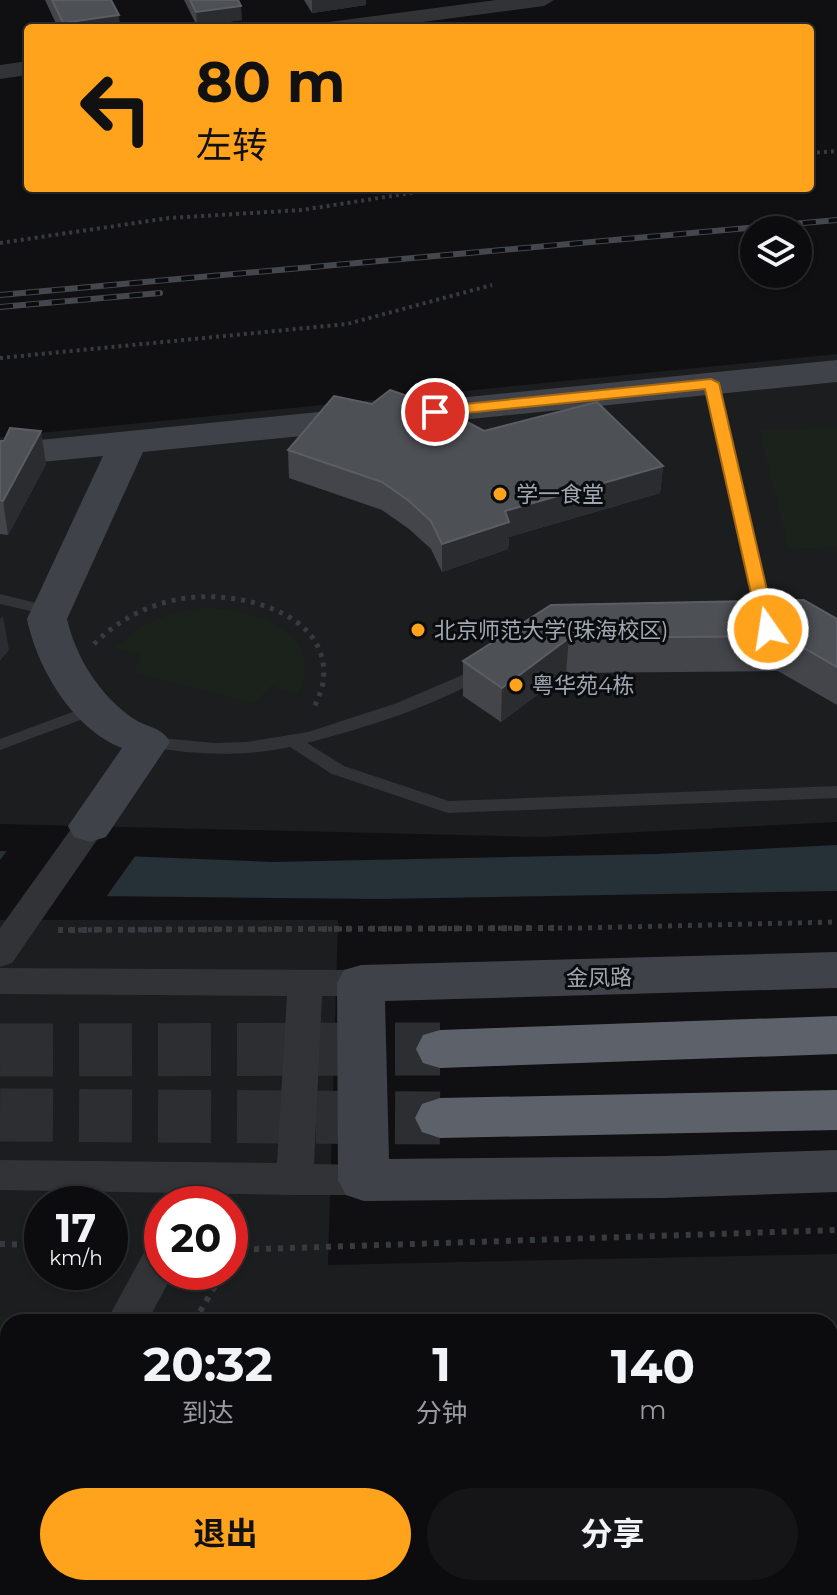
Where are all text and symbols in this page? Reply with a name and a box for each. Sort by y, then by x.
text: 80 m [196,48,346,116]
icon: left [64,56,168,160]
text: 左转 [196,123,268,167]
map controls [740,216,812,288]
button: layers [740,216,812,288]
pin [401,378,469,446]
icon: arrive [413,390,457,434]
place label: 学一食堂 [516,481,604,508]
marker: 学一食堂 [491,485,509,503]
position arrow [726,587,810,671]
place label: 北京师范大学(珠海校区) [434,617,668,644]
marker: 北京师范大学(珠海校区) [409,621,427,639]
place label: 粤华苑4栋 [532,672,635,699]
marker: 粤华苑4栋 [507,676,525,694]
street label: 金凤路 [566,964,632,992]
speed limit sign: 20 [144,1186,248,1290]
text: 17 [56,1203,96,1252]
text: km/h [49,1246,103,1270]
text: 20:32 [143,1335,273,1393]
text: 1 [432,1335,451,1393]
text: 140 [611,1337,695,1395]
text: m [639,1394,667,1426]
text: 到达 [182,1397,234,1429]
text: 分钟 [416,1397,468,1429]
button: 退出 [40,1488,411,1580]
button: 分享 [427,1488,798,1580]

